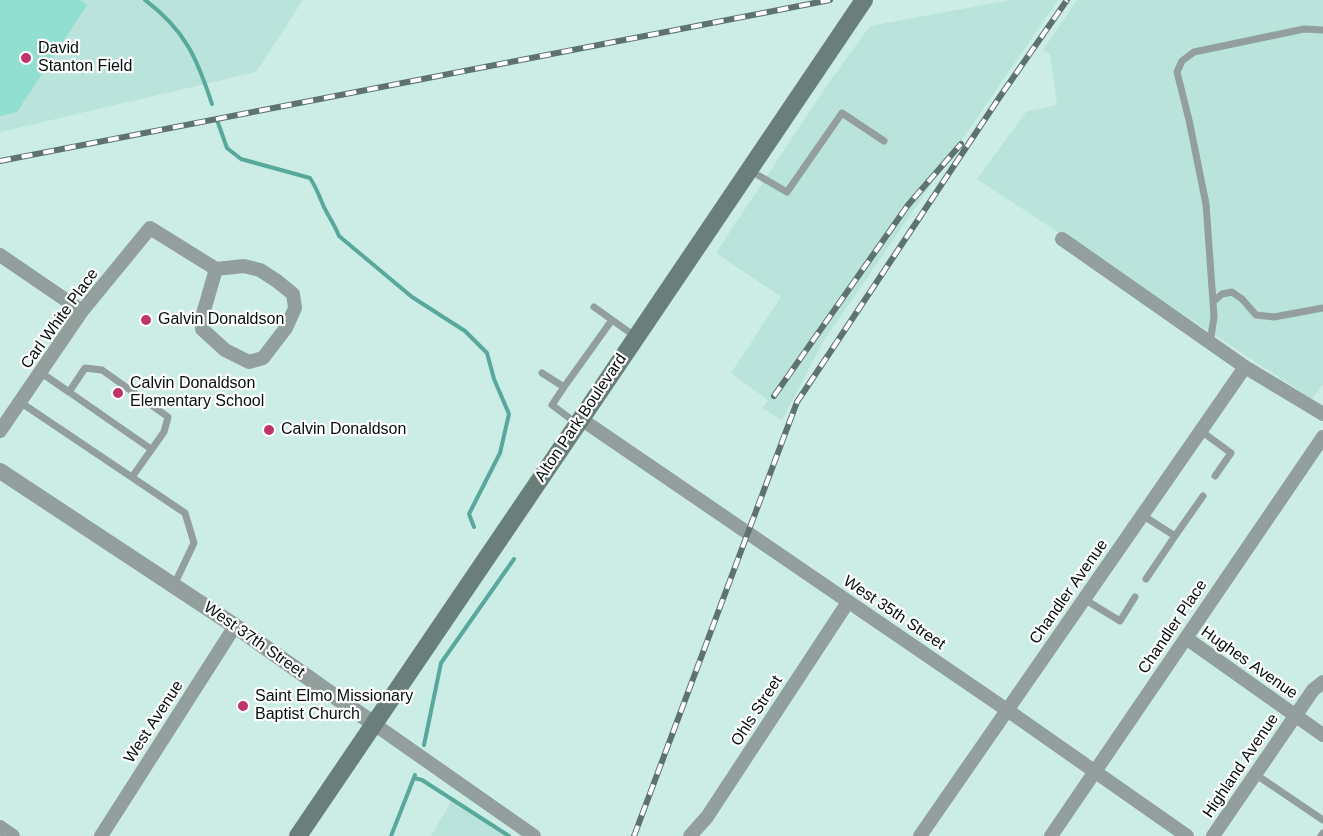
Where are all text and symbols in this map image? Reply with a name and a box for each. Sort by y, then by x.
place label: David Stanton Field [38,39,132,77]
marker: David Stanton Field [19,51,33,65]
street label: Carl White Place [17,265,103,373]
place label: Galvin Donaldson [158,310,284,330]
marker: Galvin Donaldson [139,313,153,327]
street label: Alton Park Boulevard [531,350,631,486]
place label: Calvin Donaldson Elementary School [130,374,264,412]
marker: Calvin Donaldson Elementary School [111,386,125,400]
place label: Calvin Donaldson [281,420,406,440]
marker: Calvin Donaldson [262,423,276,437]
street label: Chandler Avenue [1026,536,1112,648]
street label: West 35th Street [839,572,949,654]
street label: Chandler Place [1134,576,1212,678]
street label: West 37th Street [200,598,308,682]
street label: Hughes Avenue [1197,623,1301,703]
street label: Ohls Street [727,672,787,750]
street label: West Avenue [120,677,188,767]
place label: Saint Elmo Missionary Baptist Church [255,687,413,725]
marker: Saint Elmo Missionary Baptist Church [236,699,250,713]
street label: Highland Avenue [1199,710,1283,822]

